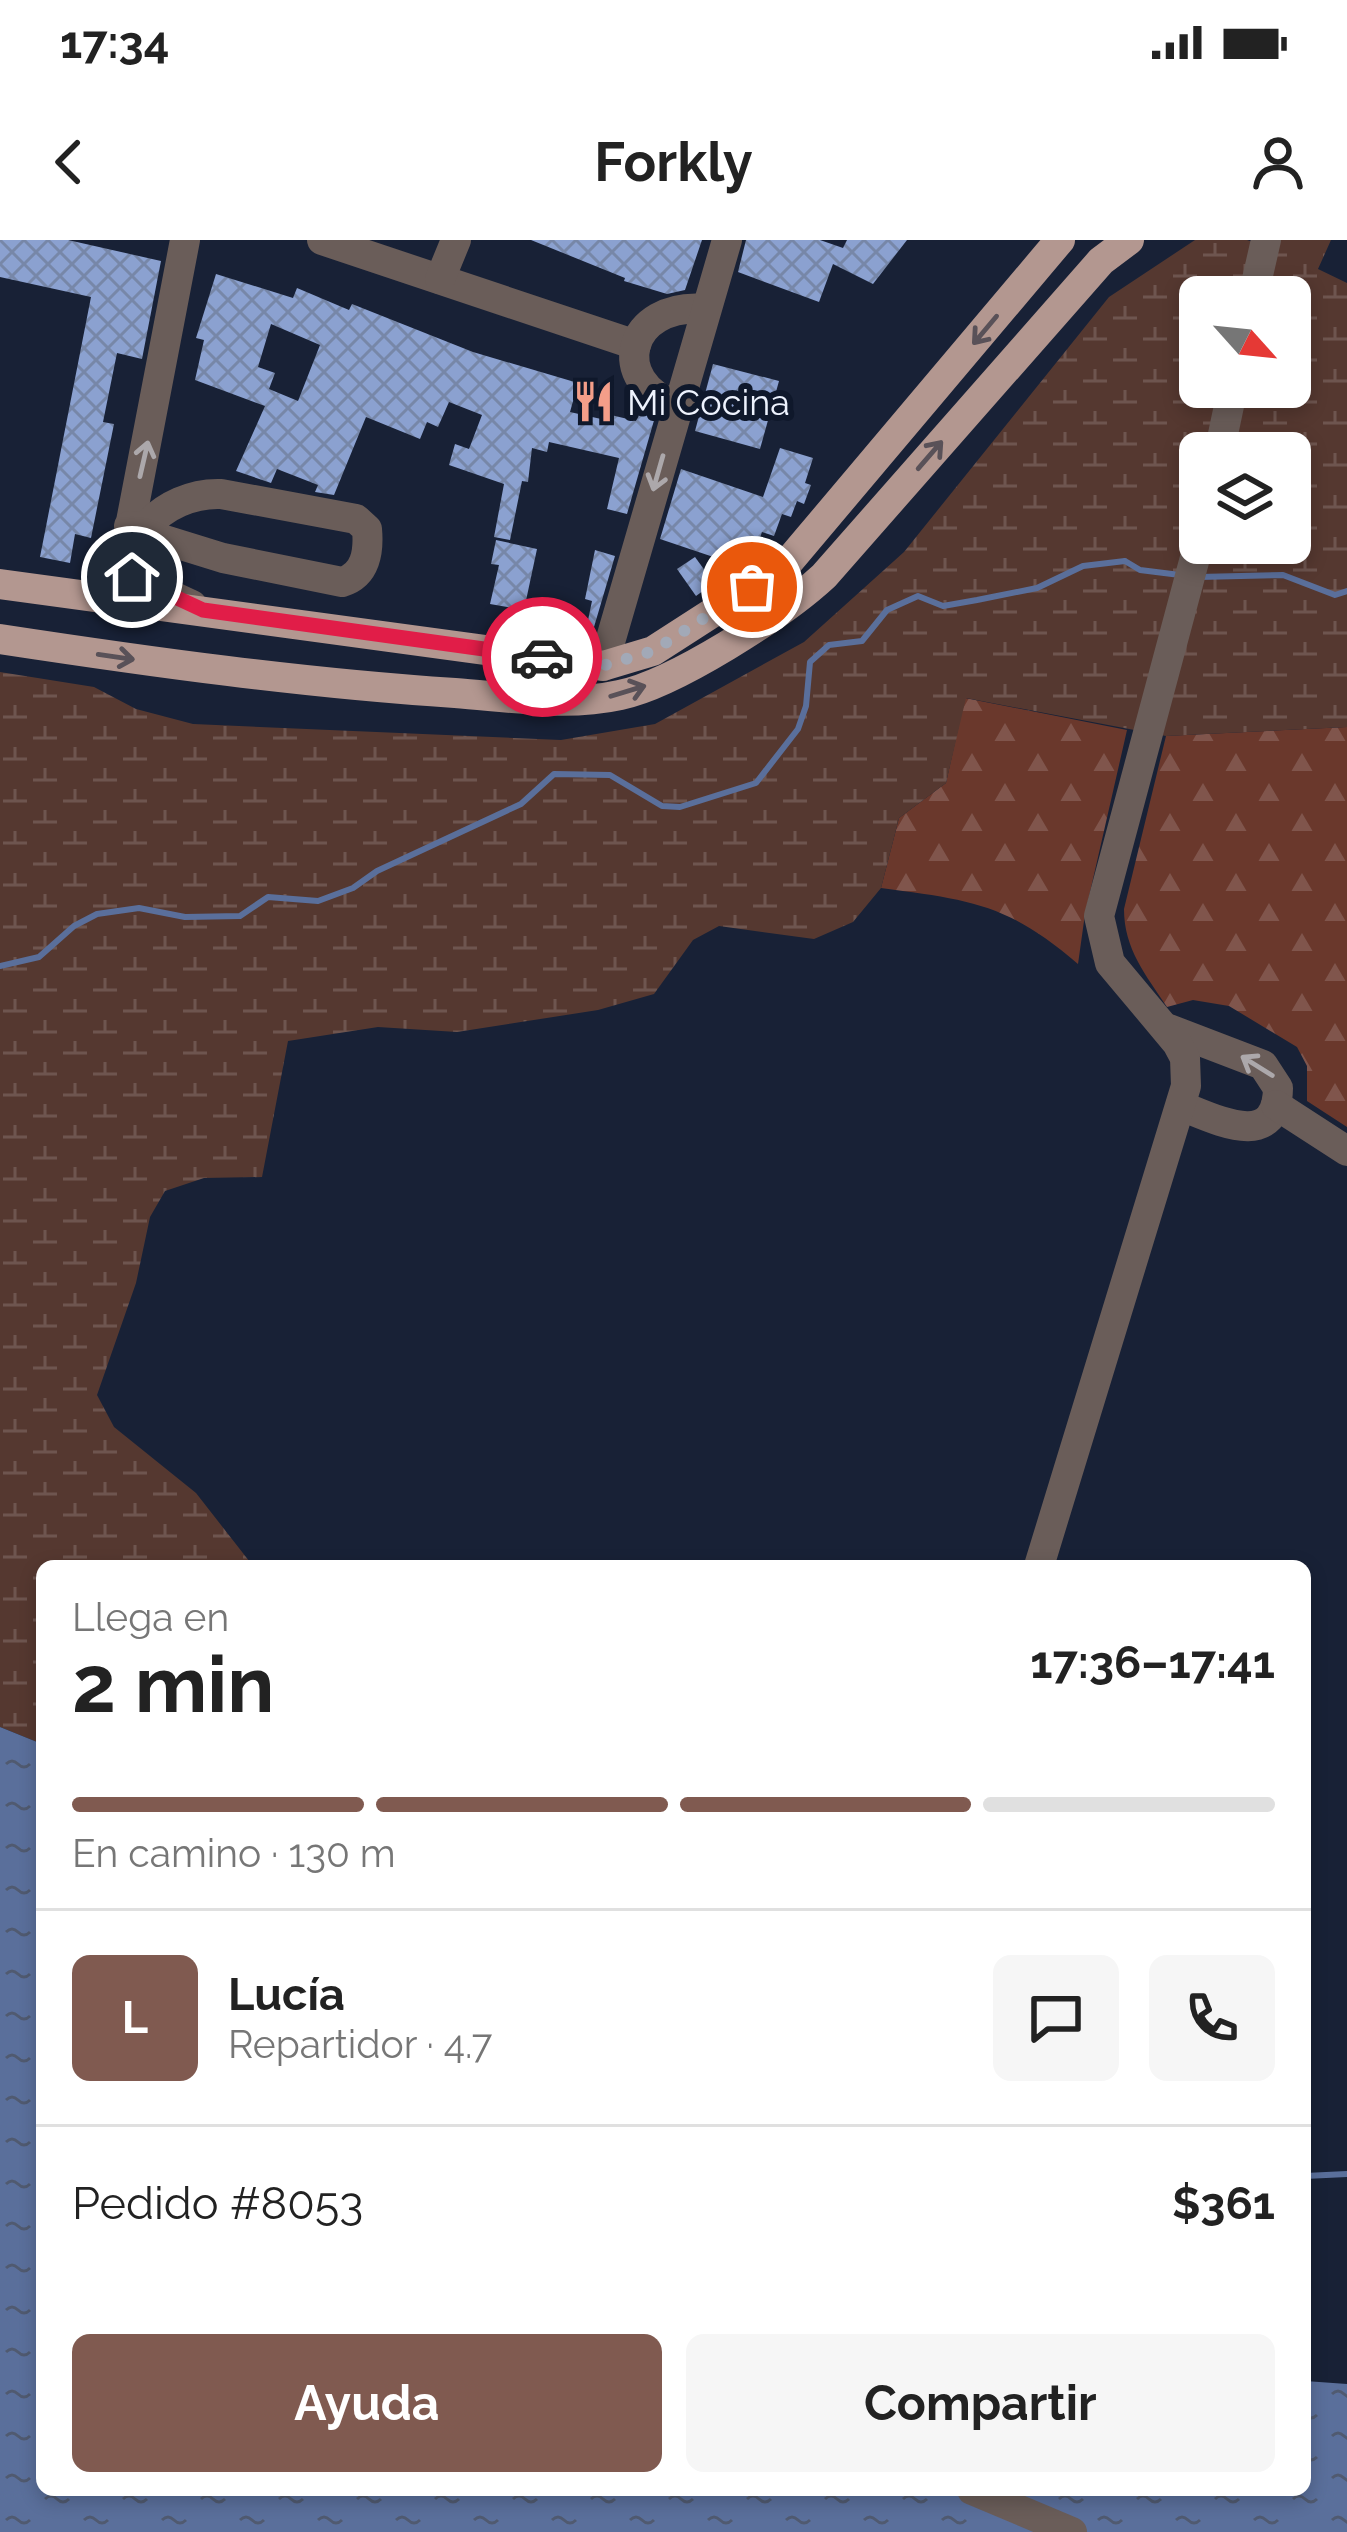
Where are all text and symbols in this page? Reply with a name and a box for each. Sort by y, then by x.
text: 17:34 [60,16,169,69]
icon: back [36,129,102,195]
icon: person [1245,129,1311,195]
text: Forkly [594,130,753,194]
north arrow [1179,276,1311,408]
map controls [1179,276,1311,564]
one-way arrow [972,313,999,345]
restaurant icon: Mi Cocina [570,379,616,425]
place label: Mi Cocina [627,381,790,423]
button: layers [1179,432,1311,564]
one-way arrow [134,440,156,478]
one-way arrow [916,440,943,471]
one-way arrow [646,453,668,491]
pin [81,526,183,628]
pin [701,536,803,638]
icon: home [99,544,165,610]
icon: bag [719,554,785,620]
courier [482,597,602,717]
icon: car [509,624,575,690]
one-way arrow [95,646,134,669]
one-way arrow [608,679,646,701]
one-way arrow [1240,1054,1274,1078]
text: Llega en [72,1594,229,1640]
text: 17:36–17:41 [1030,1636,1275,1689]
text: 2 min [72,1639,274,1730]
text: En camino · 130 m [72,1830,396,1876]
button: chat [993,1955,1119,2081]
button: phone [1149,1955,1275,2081]
text: Lucía [228,1968,345,2021]
text: L [122,1991,148,2044]
text: Repartidor · 4.7 [228,2021,492,2067]
text: Pedido #8053 [72,2177,363,2230]
text: $361 [1172,2177,1275,2230]
button: Ayuda [72,2334,662,2472]
button: Compartir [686,2334,1275,2472]

